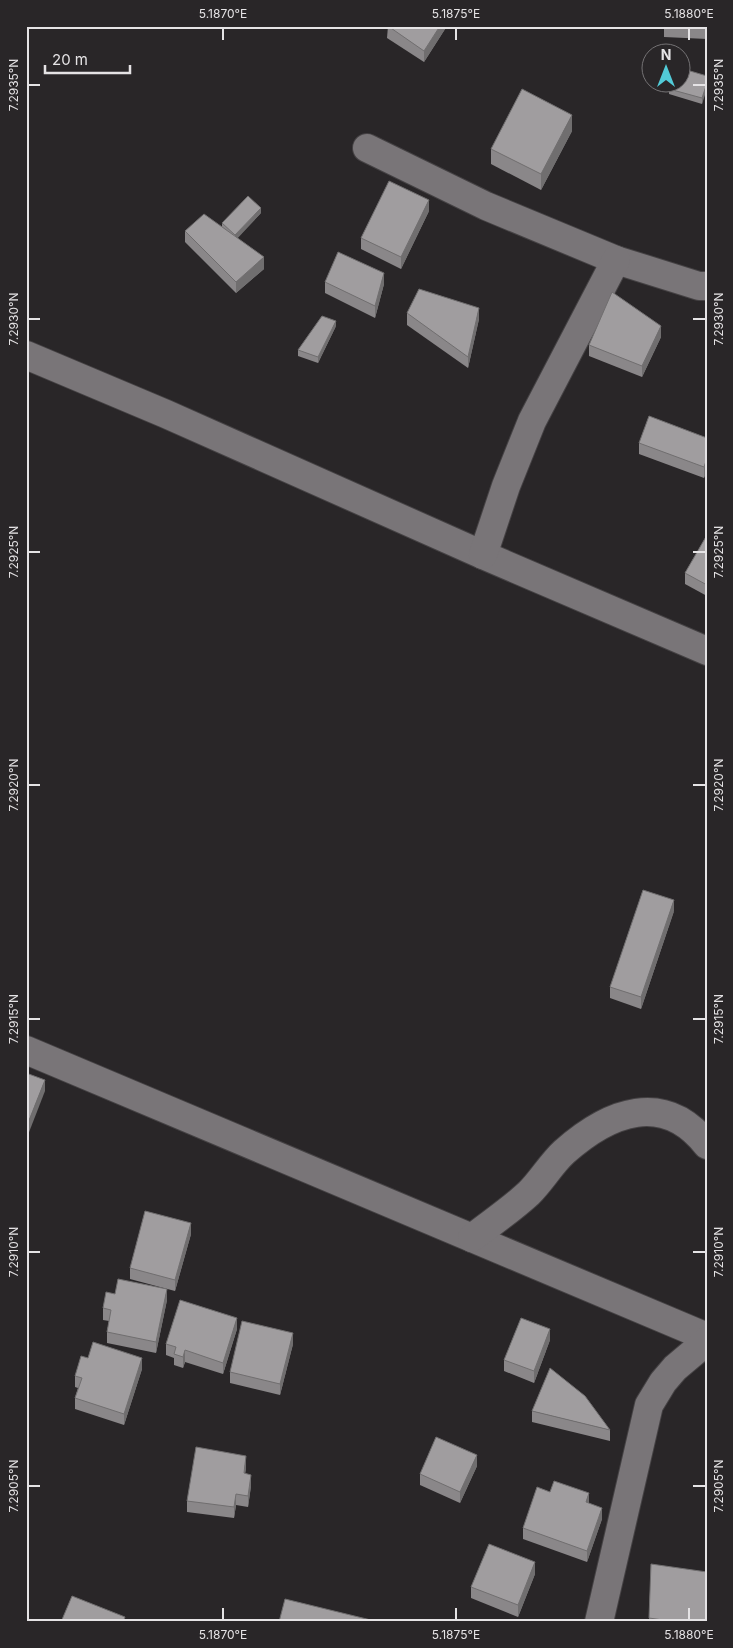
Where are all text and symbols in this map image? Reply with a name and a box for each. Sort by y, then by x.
text: 5.1870°E [199,6,247,21]
text: 5.1875°E [432,6,480,21]
text: 5.1880°E [664,6,714,21]
scale bar [45,42,130,74]
north arrow [640,42,690,92]
text: N [661,46,671,63]
text: 20 m [52,50,88,69]
text: 7.2935°N [6,59,21,111]
text: 7.2935°N [711,59,726,111]
text: 7.2930°N [6,293,21,346]
text: 7.2930°N [711,293,726,346]
text: 7.2925°N [6,526,21,578]
text: 7.2925°N [711,526,726,578]
text: 7.2920°N [6,759,21,811]
text: 7.2920°N [711,759,726,811]
text: 7.2915°N [6,994,21,1044]
text: 7.2915°N [711,994,726,1044]
text: 7.2910°N [6,1227,21,1277]
text: 7.2910°N [711,1227,726,1277]
text: 7.2905°N [6,1460,21,1512]
text: 7.2905°N [711,1460,726,1512]
text: 5.1870°E [199,1627,247,1642]
text: 5.1875°E [432,1627,480,1642]
text: 5.1880°E [664,1627,714,1642]

